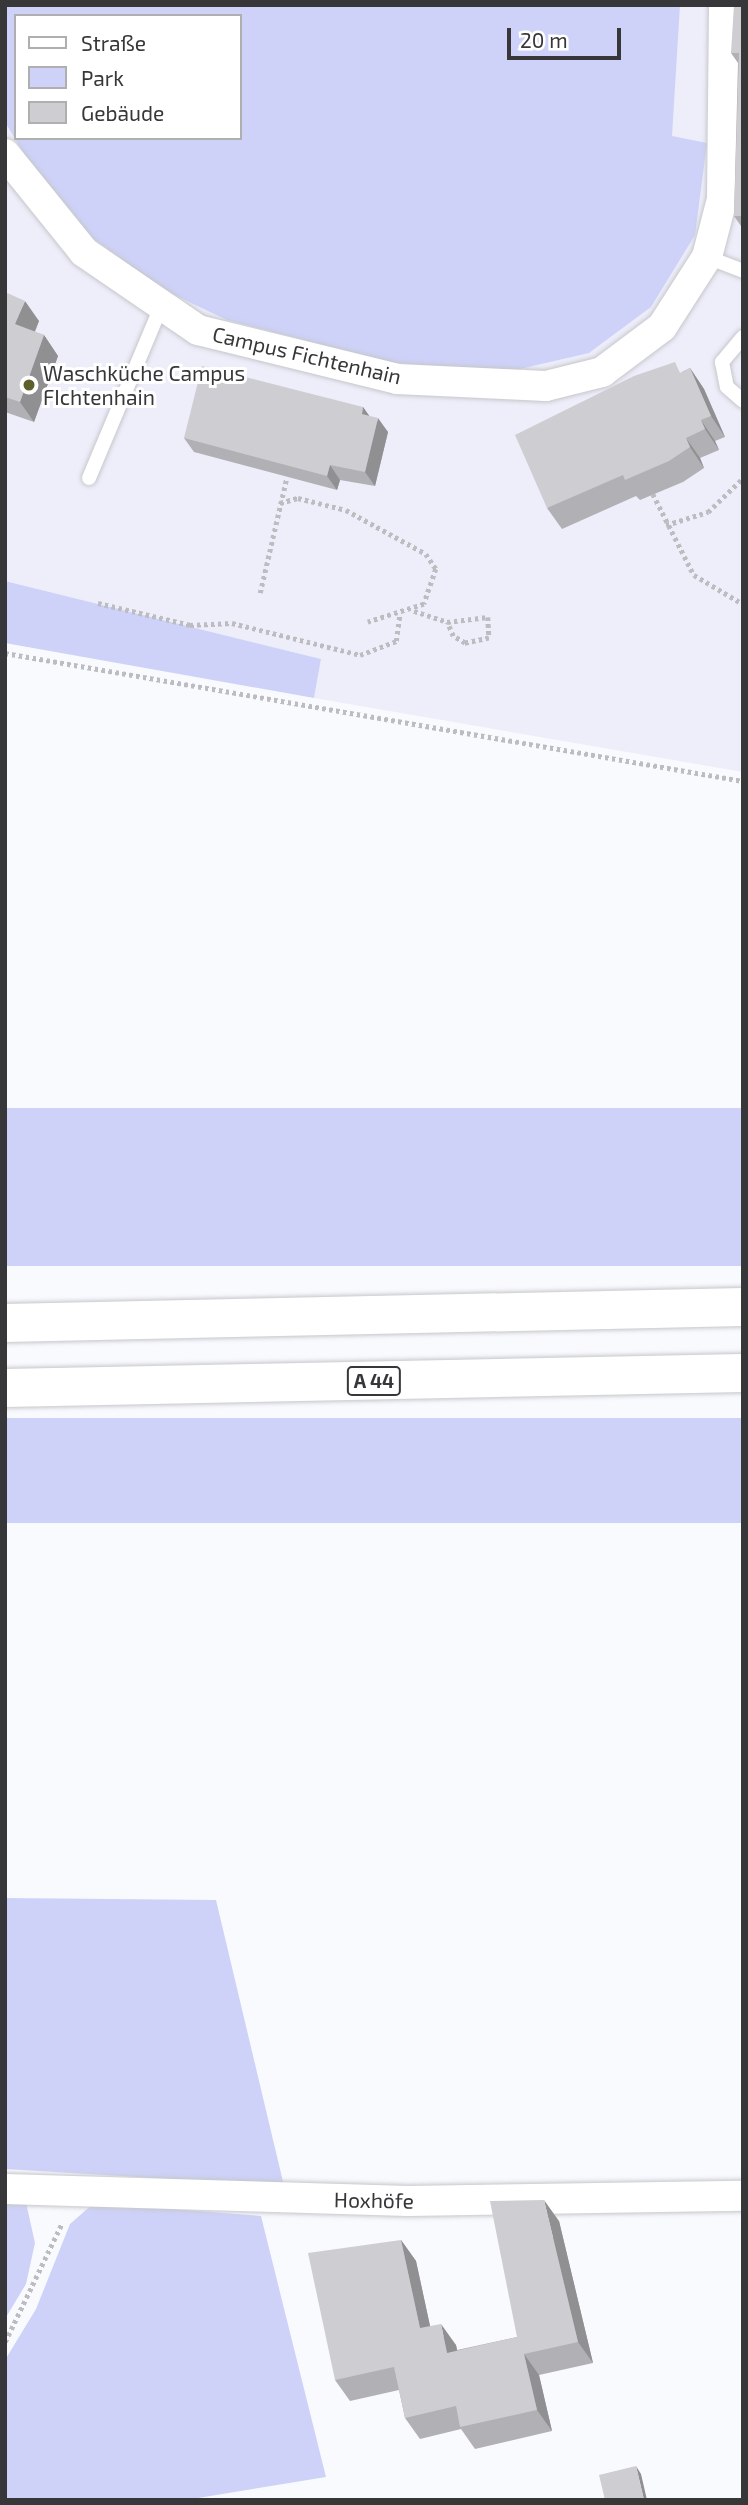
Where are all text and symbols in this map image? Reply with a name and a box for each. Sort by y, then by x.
legend [14,14,242,140]
scale bar [510,14,624,58]
text: 20 m [520,27,568,52]
text: Straße [81,30,146,55]
text: Park [81,65,124,90]
text: Gebäude [81,100,164,125]
street label: Campus Fichtenhain [210,321,404,389]
place label: Waschküche Campus FIchtenhain [43,360,245,410]
marker: Waschküche Campus FIchtenhain [21,377,37,393]
road number: A 44 [346,1366,402,1396]
street label: Hoxhöfe [334,2187,414,2213]

